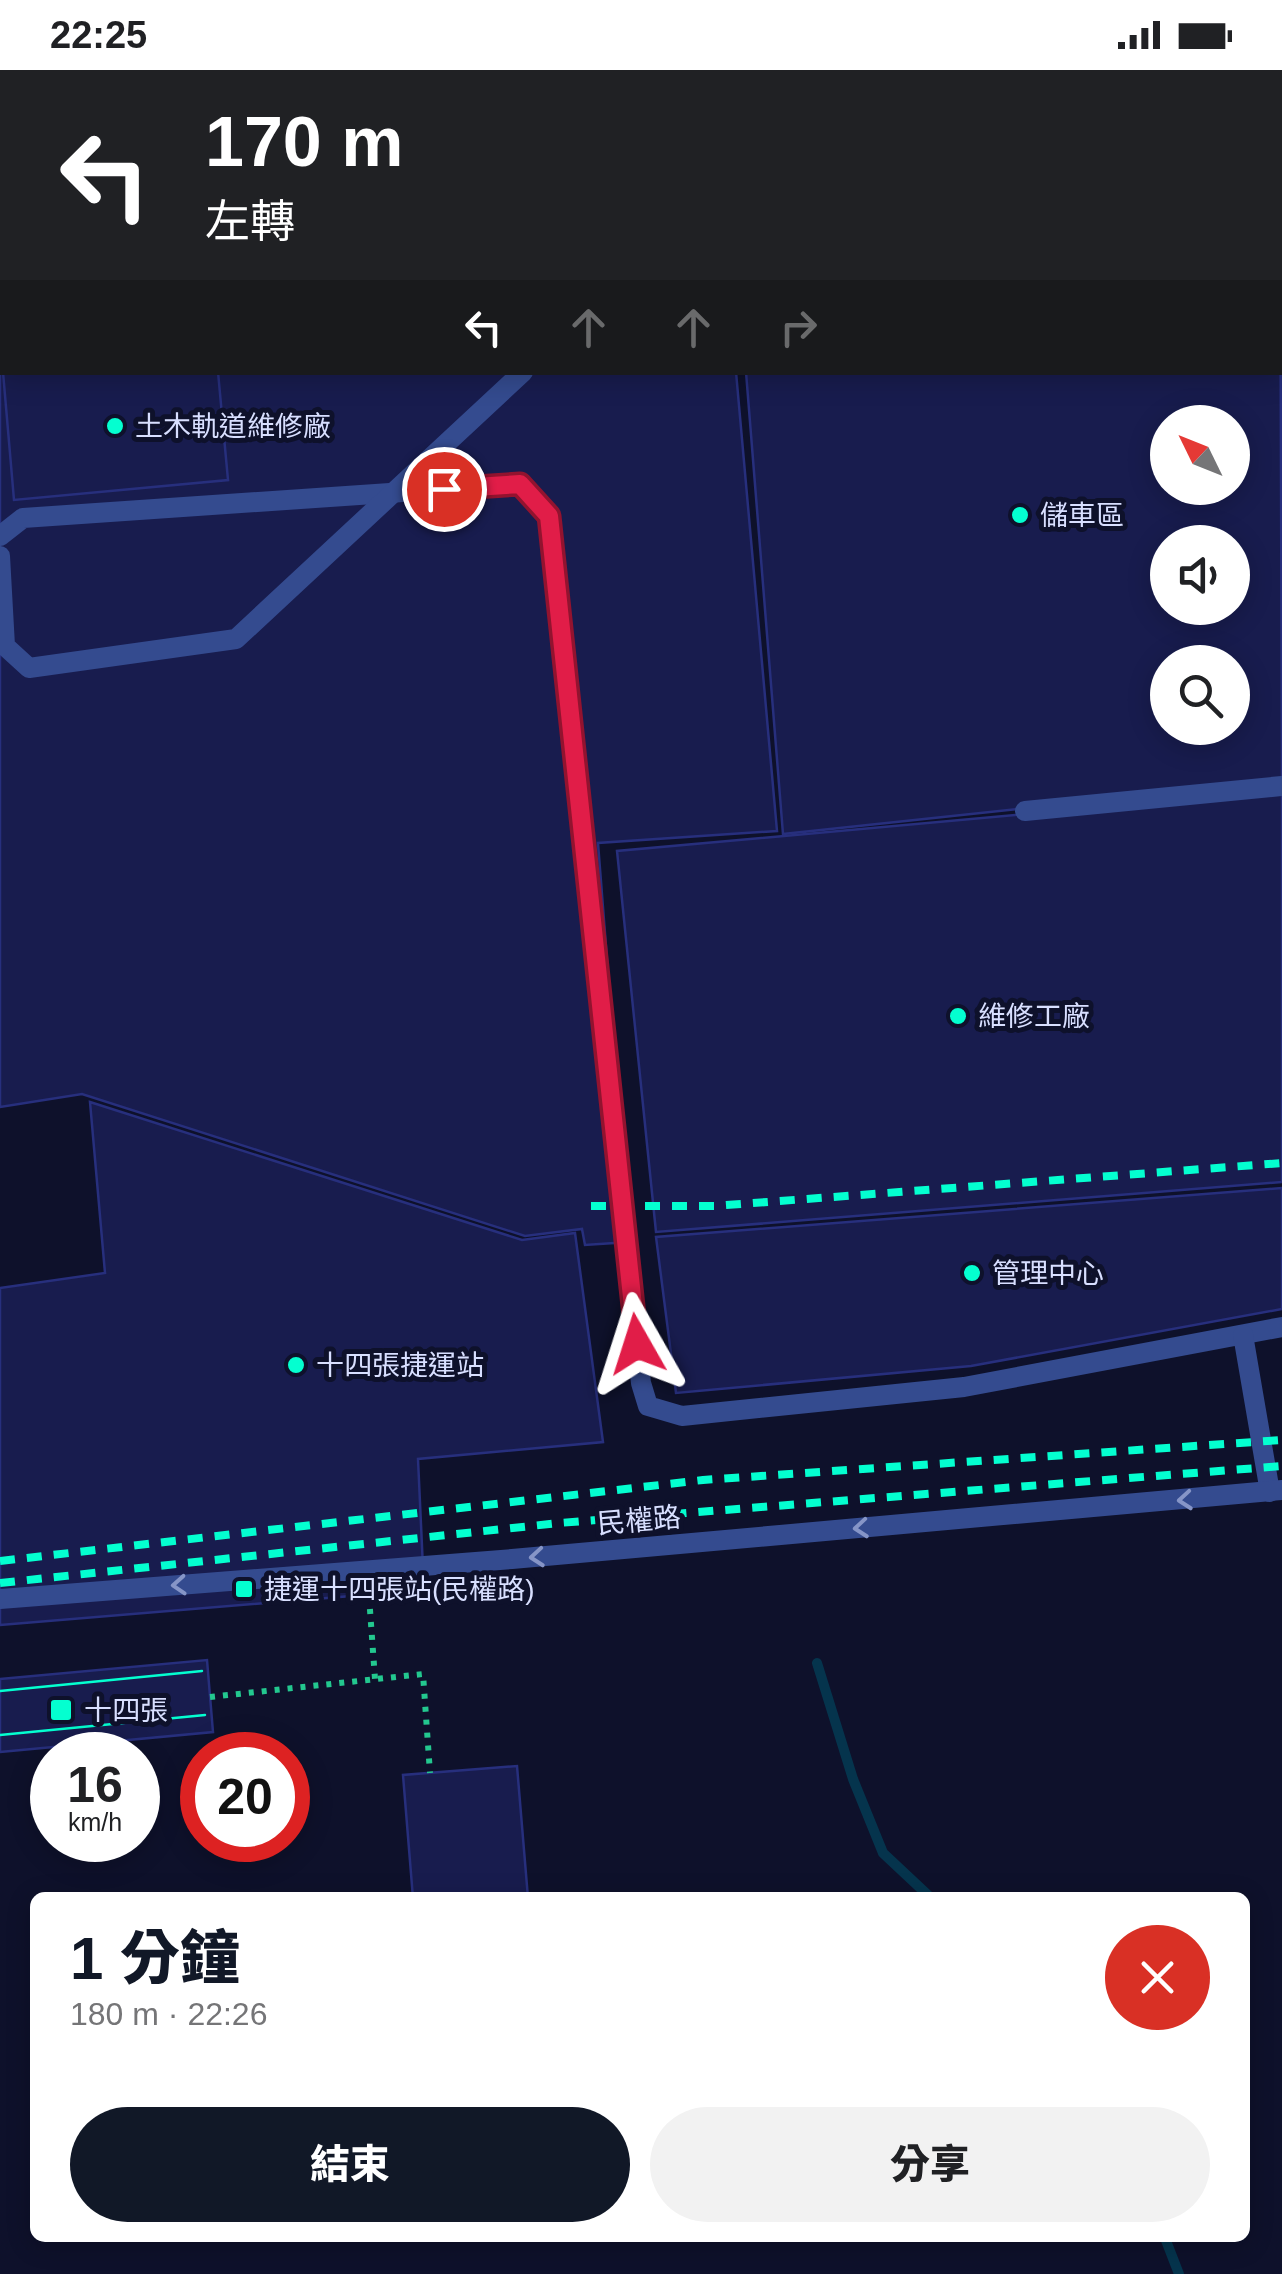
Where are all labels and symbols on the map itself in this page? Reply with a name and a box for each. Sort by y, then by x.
north arrow [1150,405,1250,505]
place label: 土木軌道維修廠 [135,411,331,442]
marker: 土木軌道維修廠 [104,415,126,437]
pin [402,447,487,532]
place label: 儲車區 [1040,500,1124,531]
marker: 儲車區 [1009,504,1031,526]
place label: 維修工廠 [978,1001,1090,1032]
marker: 維修工廠 [947,1005,969,1027]
place label: 管理中心 [992,1258,1104,1289]
marker: 管理中心 [961,1262,983,1284]
position arrow [585,1292,689,1396]
place label: 十四張捷運站 [316,1350,484,1381]
marker: 十四張捷運站 [285,1354,307,1376]
one-way arrow [1177,1489,1193,1510]
street label: 民權路 [596,1501,682,1540]
one-way arrow [853,1517,869,1539]
one-way arrow [529,1545,545,1567]
one-way arrow [170,1574,186,1595]
place label: 捷運十四張站(民權路) [264,1574,535,1605]
marker: 捷運十四張站(民權路) [233,1578,255,1600]
place label: 十四張 [84,1695,168,1726]
marker: 十四張 [48,1697,74,1723]
speed limit sign: 20 [180,1732,310,1862]

